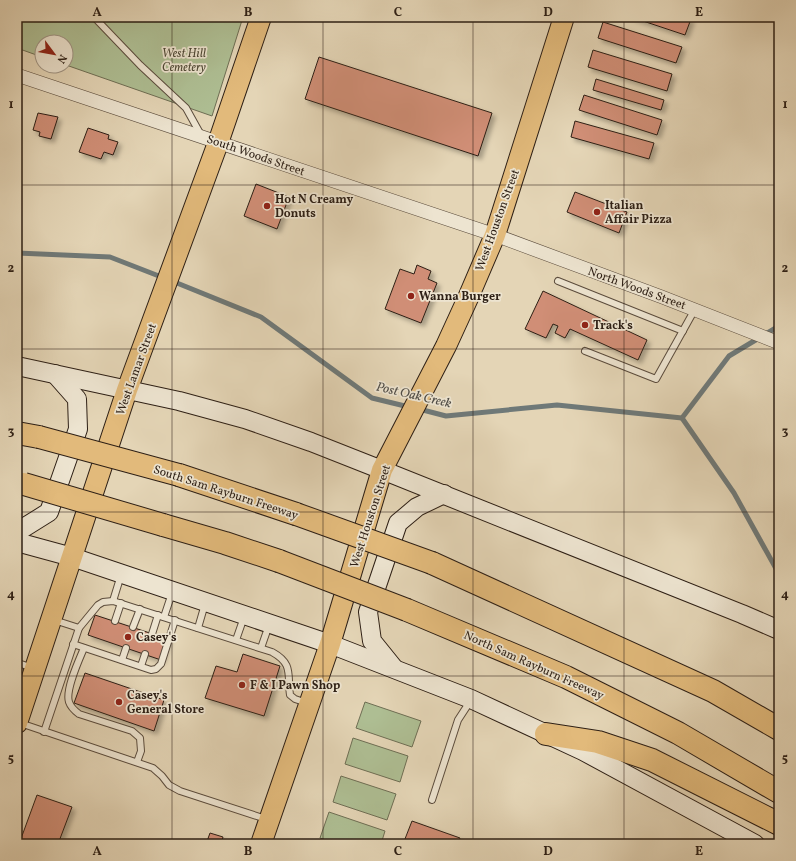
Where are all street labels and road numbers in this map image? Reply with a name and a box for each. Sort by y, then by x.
street label: South Woods Street [204,132,307,180]
street label: West Houston Street [472,167,524,274]
street label: North Woods Street [585,264,688,314]
street label: West Lamar Street [113,321,161,418]
street label: South Sam Rayburn Freeway [151,462,301,524]
street label: West Houston Street [347,463,395,570]
street label: North Sam Rayburn Freeway [461,628,607,704]

